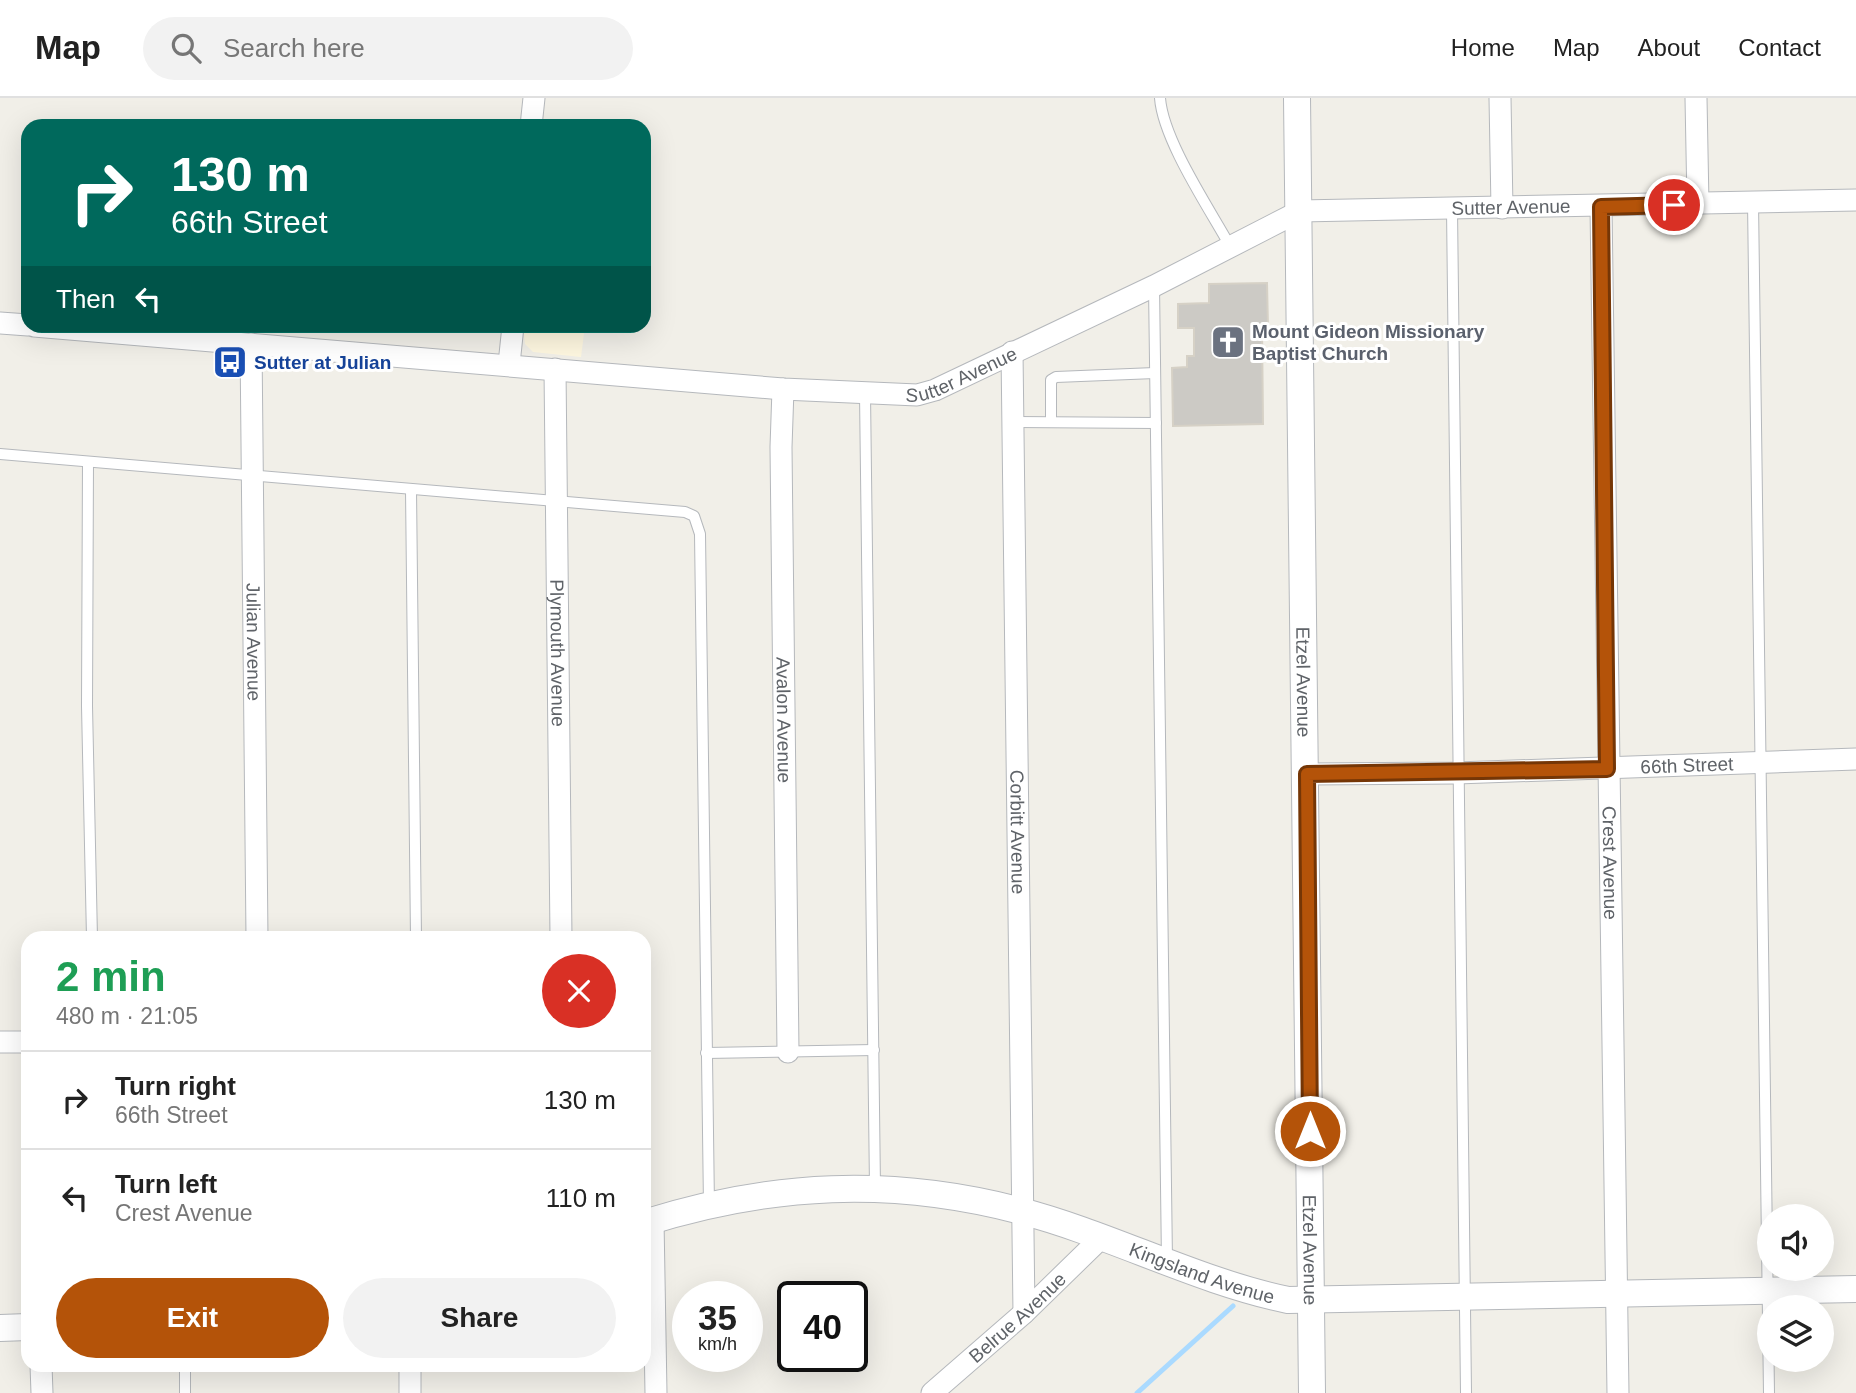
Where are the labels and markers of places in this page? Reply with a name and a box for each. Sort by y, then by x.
pin [1644,175,1704,235]
place label: Mount Gideon Missionary Baptist Church [1252,321,1485,364]
church icon: Mount Gideon Missionary Baptist Church [1209,323,1247,361]
bus stop icon: Sutter at Julian [211,343,249,381]
place label: Sutter at Julian [254,352,391,373]

